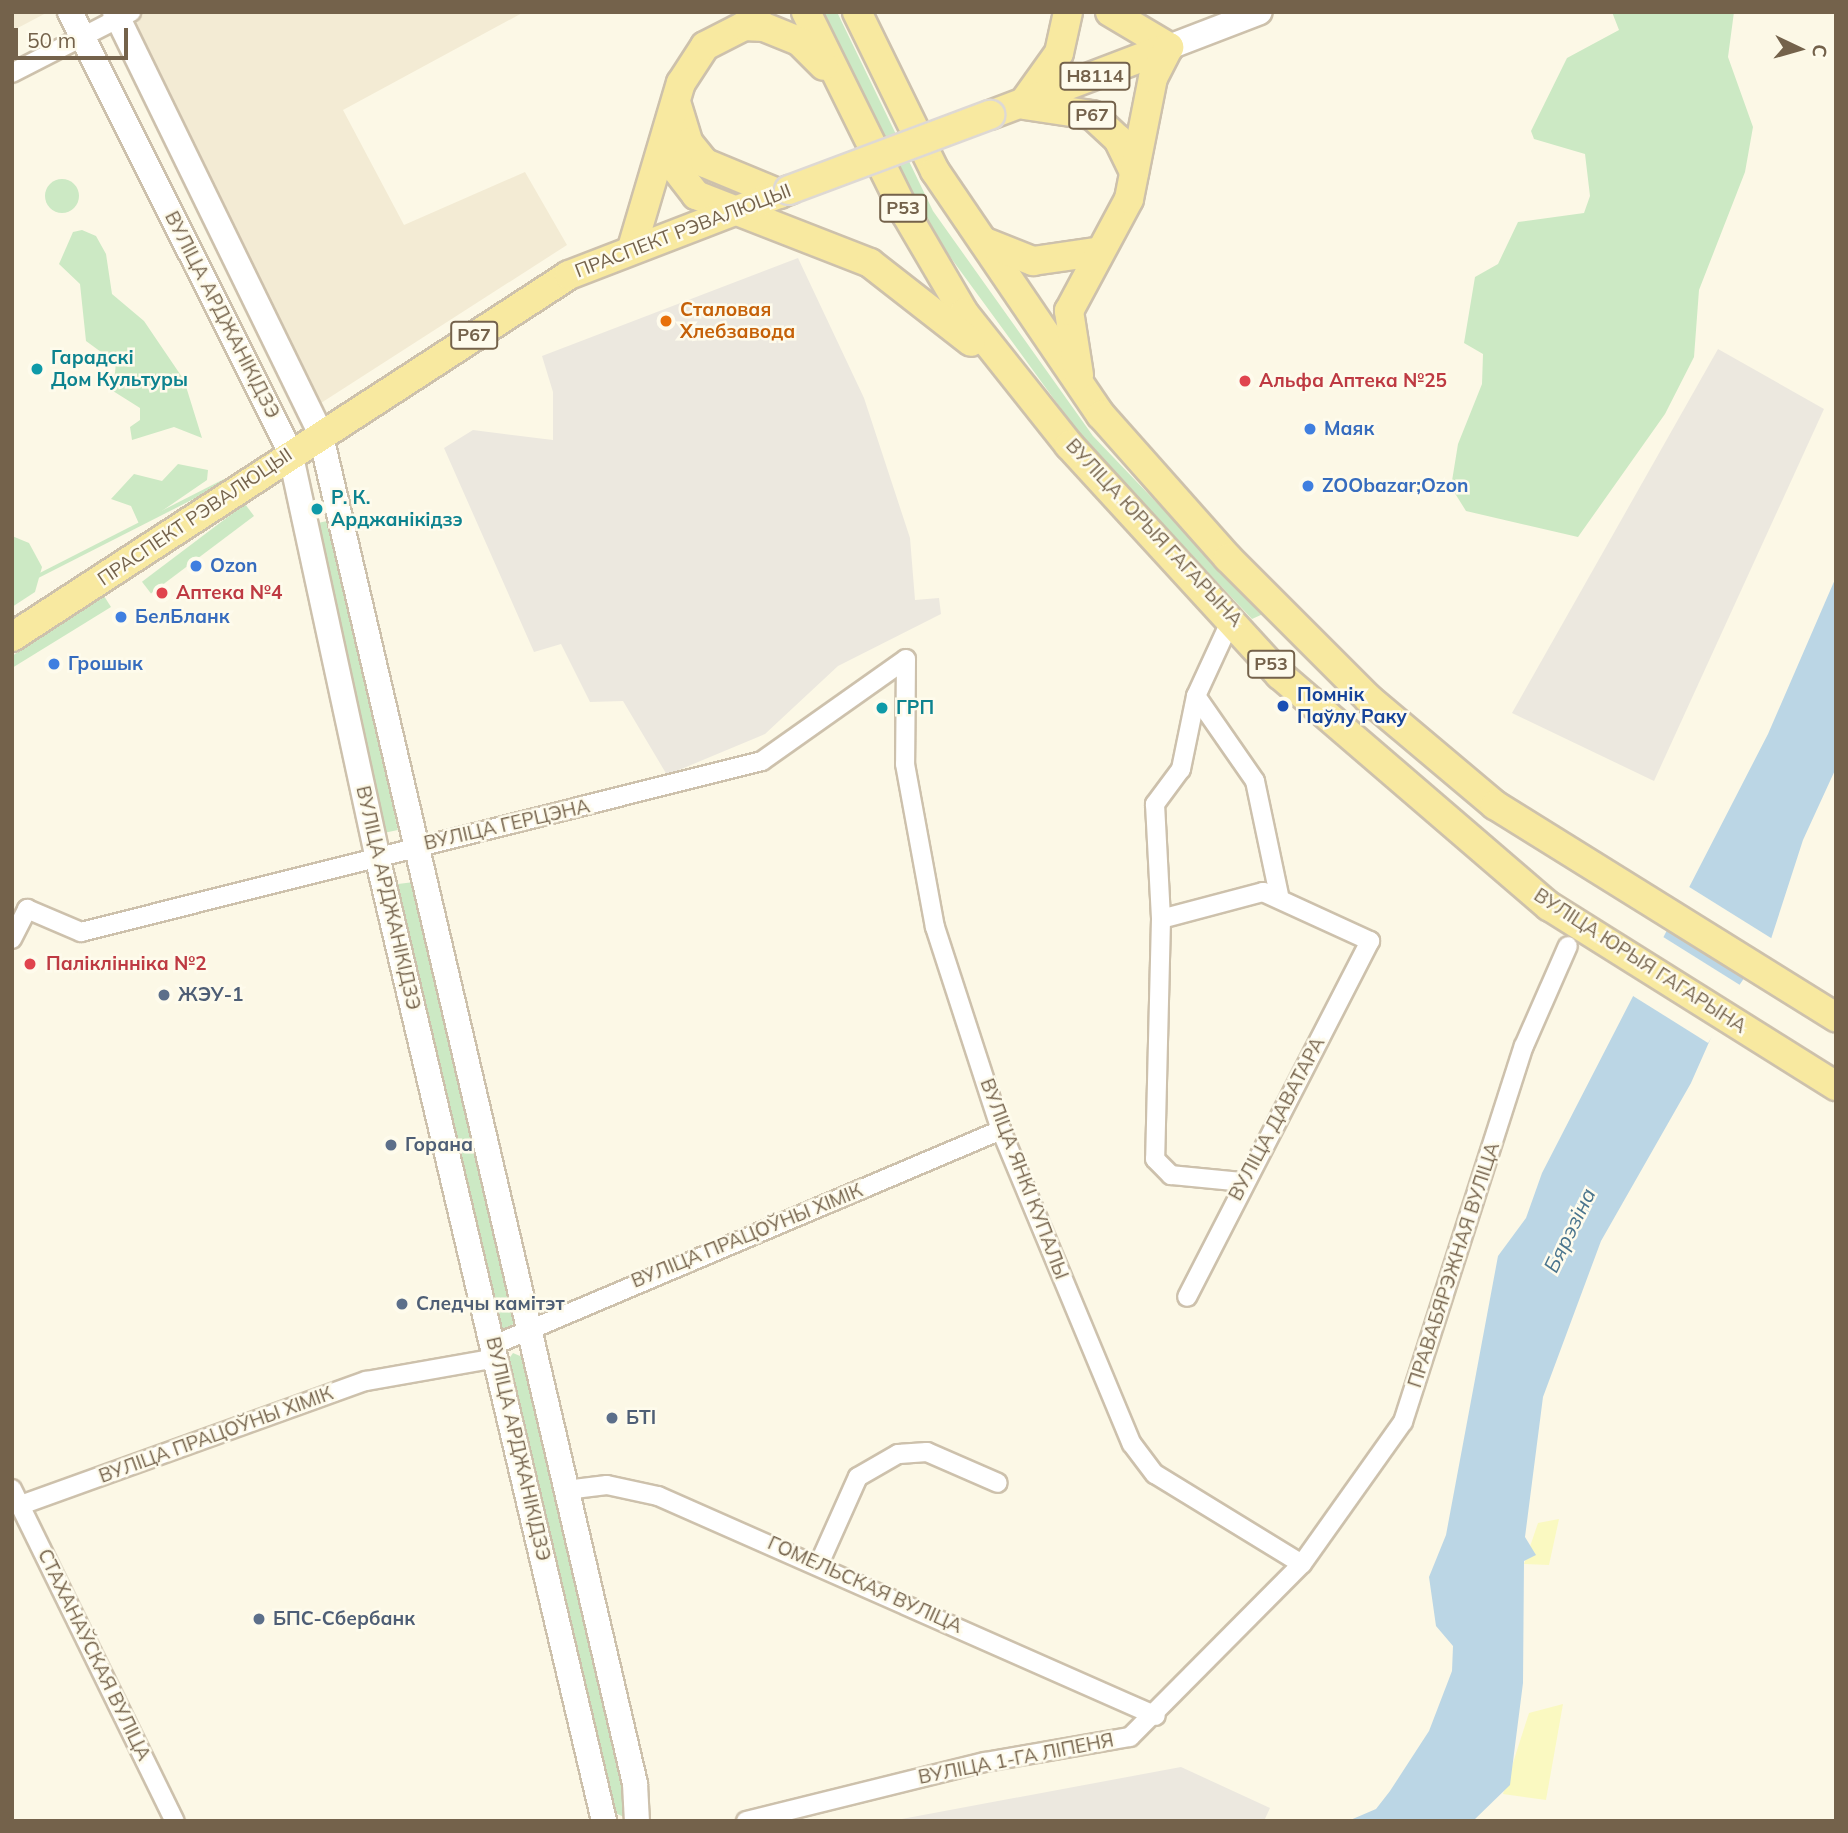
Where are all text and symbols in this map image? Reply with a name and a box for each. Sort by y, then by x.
scale bar [18,14,131,58]
north arrow [1764,14,1834,84]
text: 50 m [27,27,76,53]
text: С [1807,43,1832,58]
road number: Н8114 [1058,62,1132,90]
road number: Р67 [1068,100,1116,130]
street label: ПРАСПЕКТ РЭВАЛЮЦЫІ [572,179,794,283]
road number: Р53 [878,194,928,223]
street label: ВУЛІЦА АРДЖАНІКІДЗЭ [160,208,284,422]
place label: Сталовая Хлебзавода [680,299,795,343]
marker: Сталовая Хлебзавода [658,313,674,329]
road number: Р67 [449,320,498,349]
place label: Гарадскі Дом Культуры [51,347,188,391]
marker: Гарадскі Дом Культуры [29,361,45,377]
place label: Альфа Аптека №25 [1259,370,1447,392]
marker: Альфа Аптека №25 [1237,373,1253,389]
place label: Маяк [1324,418,1374,440]
marker: Маяк [1302,421,1318,437]
street label: ВУЛІЦА ЮРЫЯ ГАГАРЫНА [1061,434,1247,632]
street label: ПРАСПЕКТ РЭВАЛЮЦЫІ [93,443,297,591]
place label: ZOObazar;Ozon [1322,475,1468,497]
marker: ZOObazar;Ozon [1300,478,1316,494]
place label: Р. К. Арджанікідзэ [331,487,463,531]
marker: Р. К. Арджанікідзэ [309,501,325,517]
place label: Ozon [210,555,257,577]
marker: Ozon [188,558,204,574]
place label: Аптека №4 [176,582,282,604]
marker: Аптека №4 [154,585,170,601]
place label: БелБланк [135,606,230,628]
marker: БелБланк [113,609,129,625]
road number: Р53 [1246,650,1296,678]
place label: Грошык [68,653,143,675]
marker: Грошык [46,656,62,672]
place label: Помнік Паўлу Раку [1297,684,1407,728]
place label: ГРП [896,697,934,719]
marker: Помнік Паўлу Раку [1275,698,1291,714]
marker: ГРП [874,700,890,716]
street label: ВУЛІЦА АРДЖАНІКІДЗЭ [351,784,425,1012]
street label: ВУЛІЦА ГЕРЦЭНА [422,795,592,855]
street label: ВУЛІЦА ЮРЫЯ ГАГАРЫНА [1530,884,1750,1038]
place label: Паліклінніка №2 [46,953,207,975]
marker: Паліклінніка №2 [20,954,40,974]
place label: ЖЭУ-1 [178,984,243,1006]
marker: ЖЭУ-1 [156,987,172,1003]
street label: ВУЛІЦА ДАВАТАРА [1224,1033,1330,1205]
street label: ВУЛІЦА ЯНКІ КУПАЛЫ [975,1075,1073,1283]
place label: Горана [405,1134,473,1156]
marker: Горана [383,1137,399,1153]
street label: ПРАВАБЯРЭЖНАЯ ВУЛІЦА [1404,1140,1504,1390]
street label: ВУЛІЦА ПРАЦОЎНЫ ХІМІК [628,1179,866,1293]
water label: Бярэзіна [1538,1184,1600,1276]
place label: Следчы камітэт [416,1293,565,1315]
marker: Следчы камітэт [394,1296,410,1312]
street label: ВУЛІЦА АРДЖАНІКІДЗЭ [481,1335,555,1563]
street label: ВУЛІЦА ПРАЦОЎНЫ ХІМІК [96,1382,336,1488]
place label: БТІ [626,1407,656,1429]
marker: БТІ [604,1410,620,1426]
street label: ГОМЕЛЬСКАЯ ВУЛІЦА [764,1532,966,1638]
street label: СТАХАНАЎСКАЯ ВУЛІЦА [33,1545,155,1765]
place label: БПС-Сбербанк [273,1608,415,1630]
marker: БПС-Сбербанк [251,1611,267,1627]
street label: ВУЛІЦА 1-ГА ЛІПЕНЯ [916,1729,1116,1789]

